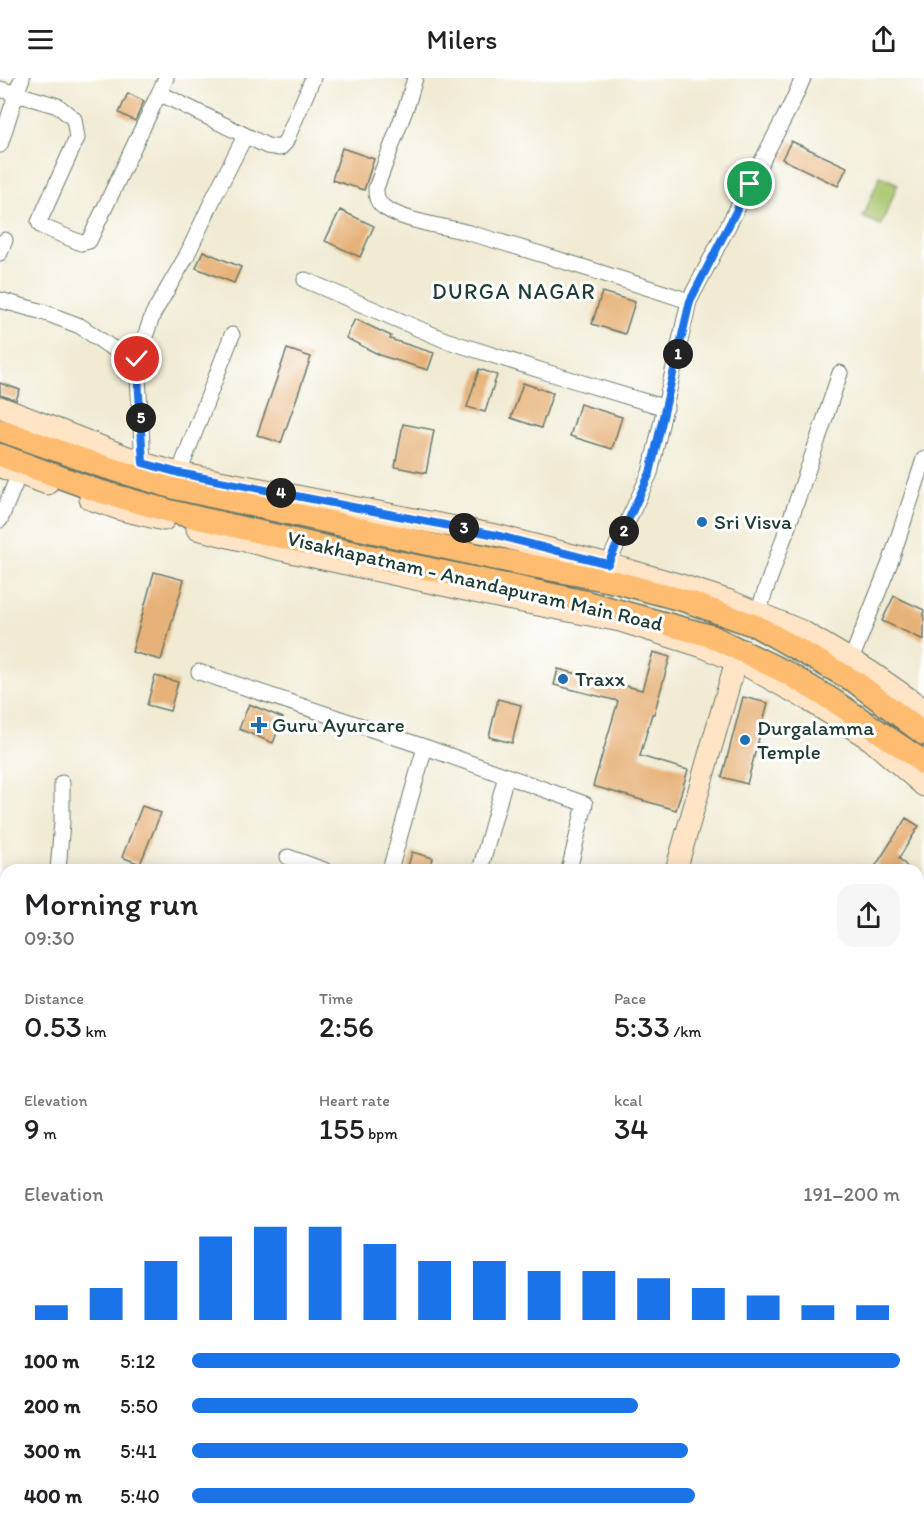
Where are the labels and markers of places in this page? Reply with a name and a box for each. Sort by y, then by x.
pin [724,158,775,209]
pin [111,333,162,384]
pin: 1 [663,339,693,369]
pin: 5 [126,403,156,433]
pin: 4 [266,478,296,508]
place label: Sri Visva [714,509,792,534]
pin: 3 [449,513,479,543]
marker: Sri Visva [695,515,709,529]
pin: 2 [609,516,639,546]
place label: Traxx [575,666,625,691]
marker: Traxx [556,672,570,686]
place label: Guru Ayurcare [272,712,405,737]
place label: Durgalamma Temple [757,715,874,764]
marker: Guru Ayurcare [250,716,268,734]
marker: Durgalamma Temple [738,733,752,747]

